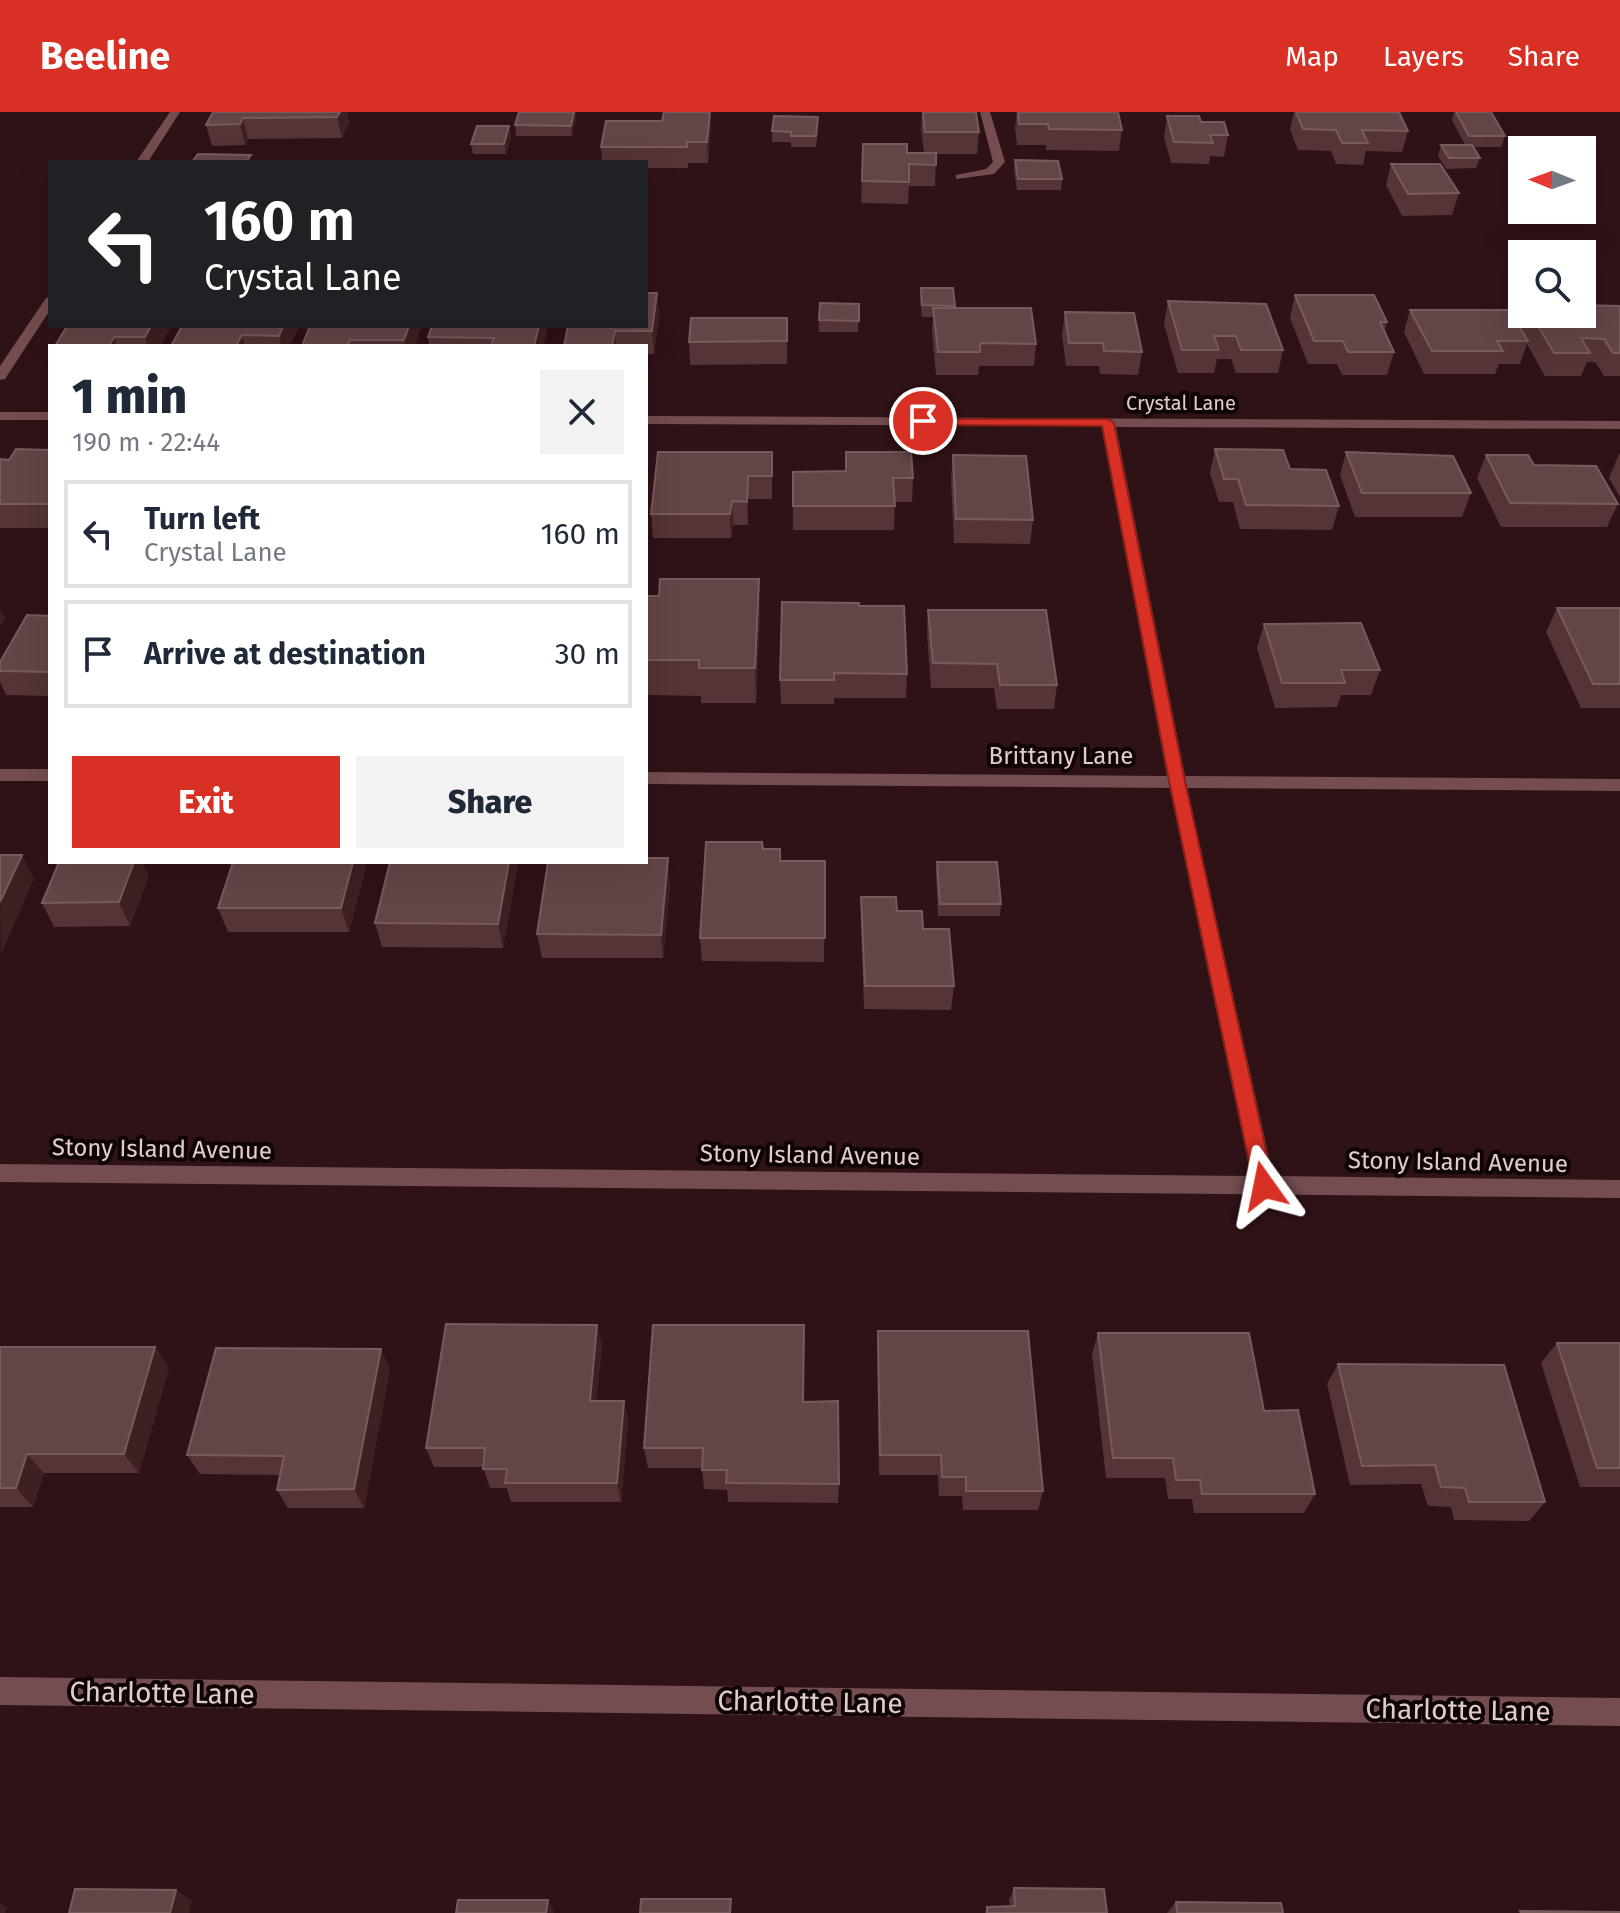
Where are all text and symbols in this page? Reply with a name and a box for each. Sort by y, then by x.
text: Beeline [40,33,170,79]
text: Map [1285,40,1339,73]
text: Layers [1383,40,1464,73]
text: Share [1508,40,1580,73]
north arrow [1508,136,1596,224]
map controls [1508,136,1596,328]
text: 160 m [204,188,355,255]
icon: left [72,192,176,296]
button: search [1508,240,1596,328]
text: Crystal Lane [204,256,402,300]
text: 1 min [72,368,187,426]
button: close [540,370,624,454]
pin [889,387,957,455]
street label: Crystal Lane [1126,391,1236,415]
icon: arrive [901,399,945,443]
text: 190 m · 22:44 [72,427,220,458]
text: Turn left [144,501,260,537]
icon: left [76,512,120,556]
text: 160 m [541,516,620,552]
text: Crystal Lane [144,537,287,568]
icon: arrive [76,632,120,676]
text: Arrive at destination [144,636,426,672]
text: 30 m [555,636,620,672]
street label: Brittany Lane [989,742,1133,770]
button: Exit [72,756,340,848]
button: Share [356,756,624,848]
street label: Stony Island Avenue [52,1133,272,1165]
street label: Stony Island Avenue [700,1139,920,1171]
position arrow [1222,1144,1306,1228]
street label: Stony Island Avenue [1348,1146,1568,1178]
street label: Charlotte Lane [69,1675,255,1711]
street label: Charlotte Lane [717,1684,903,1720]
street label: Charlotte Lane [1365,1692,1551,1728]

